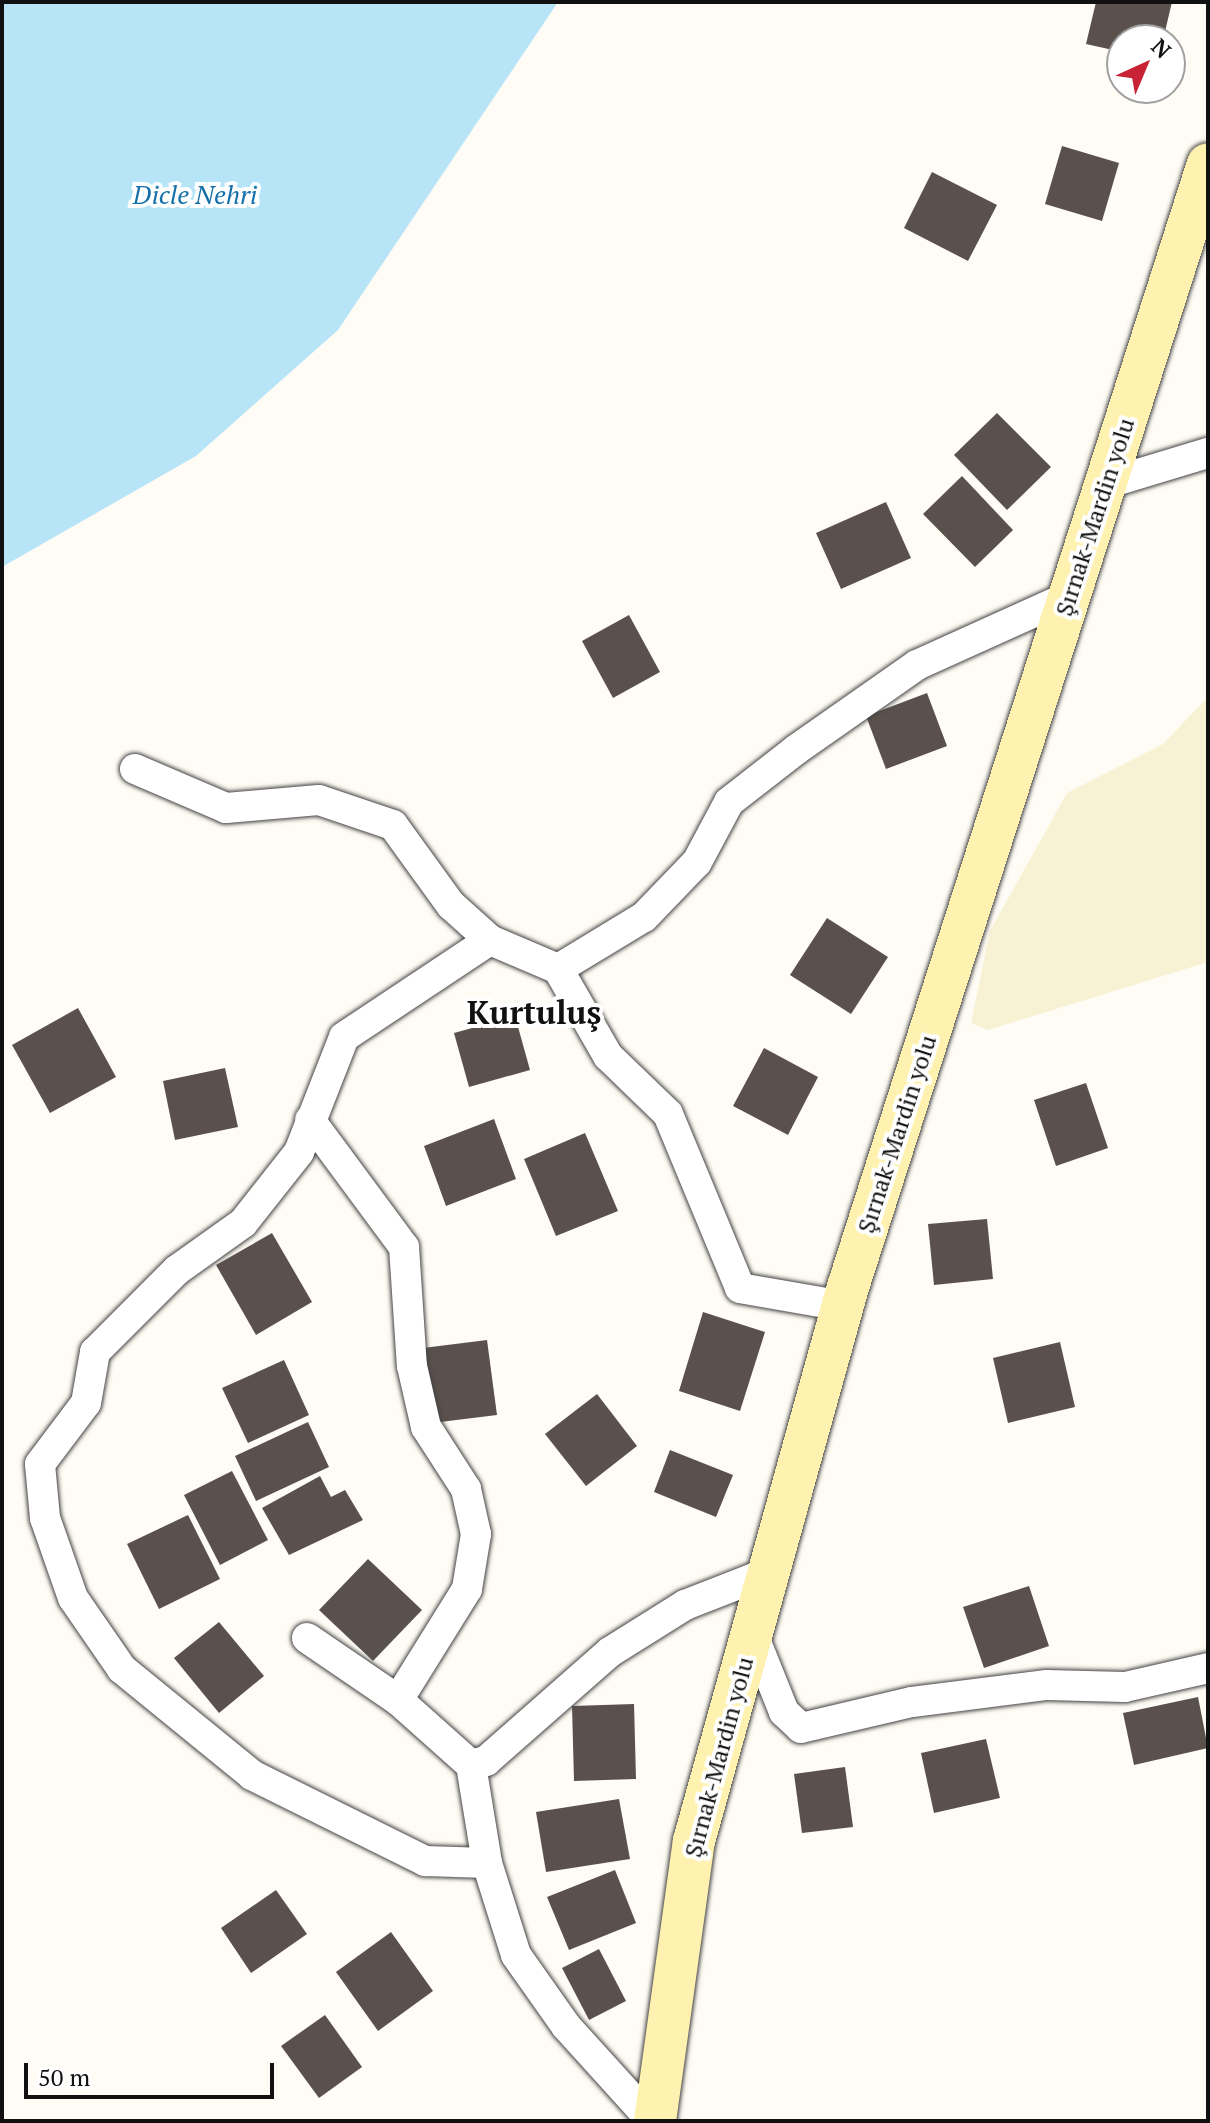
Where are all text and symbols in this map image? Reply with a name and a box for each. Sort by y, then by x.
north arrow [1106,24,1186,104]
text: N [1146,32,1178,64]
water label: Dicle Nehri [133,179,257,211]
street label: Şırnak-Mardin yolu [1049,414,1141,620]
district label: Kurtuluş [467,993,601,1031]
street label: Şırnak-Mardin yolu [851,1031,943,1237]
street label: Şırnak-Mardin yolu [678,1654,760,1860]
scale bar [28,2047,278,2097]
text: 50 m [38,2061,90,2093]

